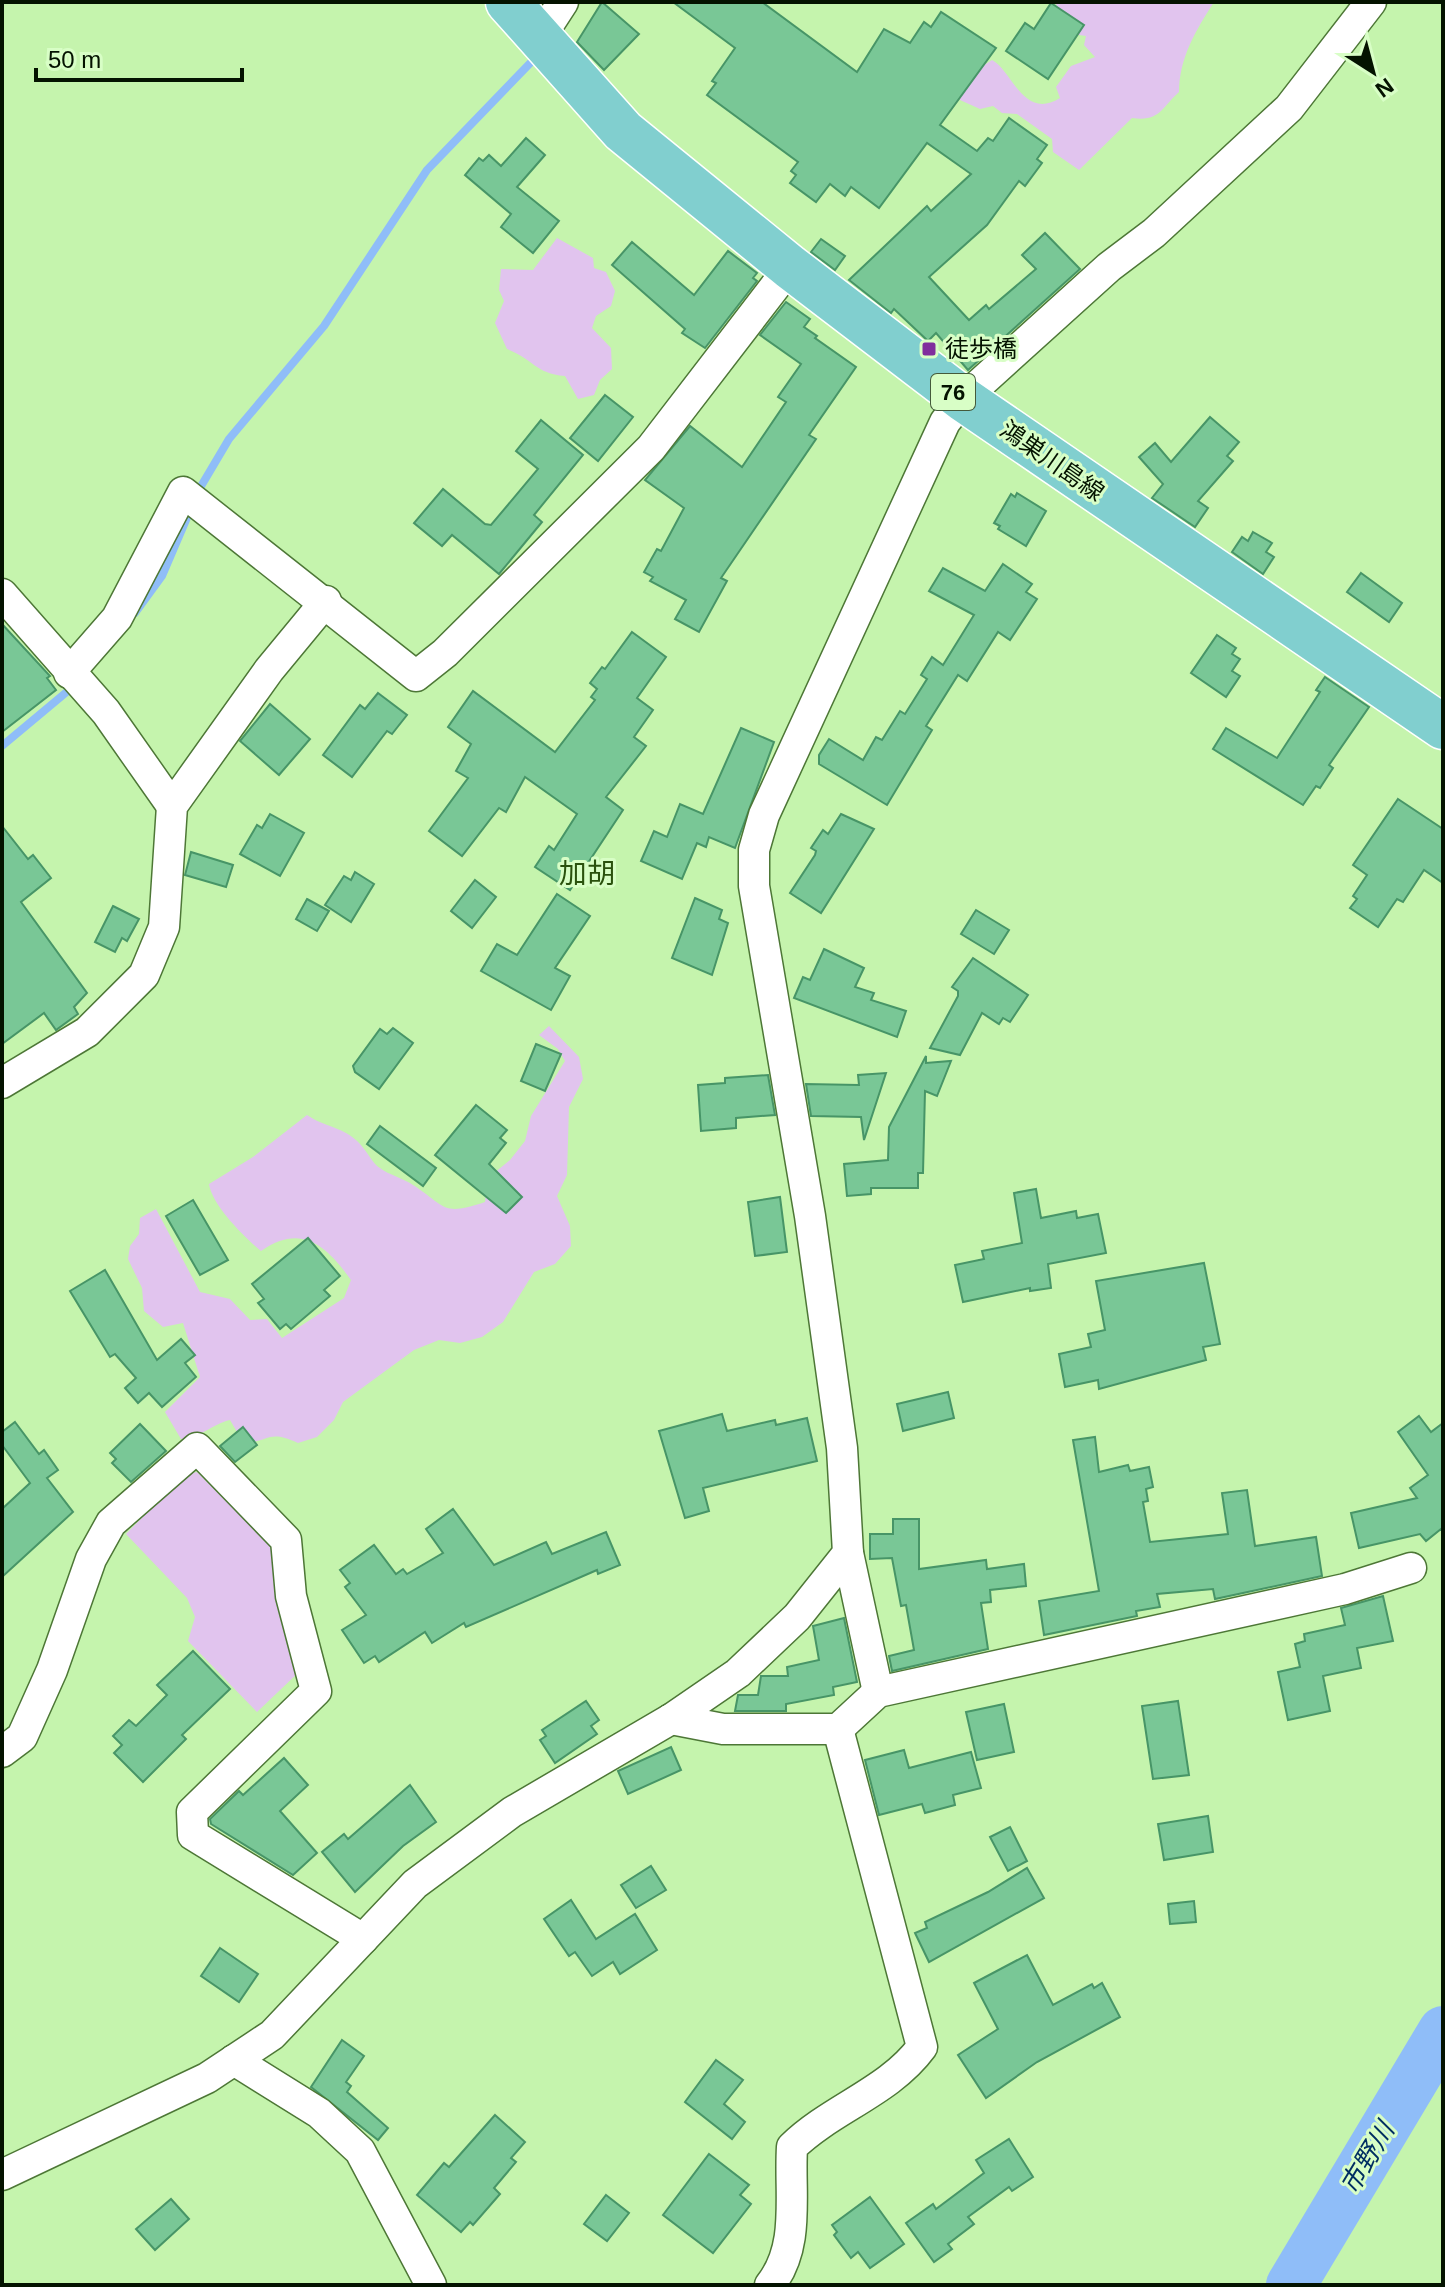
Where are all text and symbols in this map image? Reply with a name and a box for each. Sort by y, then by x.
scale bar [36,32,242,82]
north arrow [1333,32,1413,112]
text: 50 m [48,46,101,73]
text: N [1371,73,1398,103]
place label: 徒歩橋 [945,335,1017,362]
marker: 徒歩橋 [920,340,938,358]
road number: 76 [931,374,975,410]
street label: 鴻巣川島線 [995,415,1109,506]
district label: 加胡 [559,858,615,889]
water label: 市野川 [1334,2114,1401,2199]

